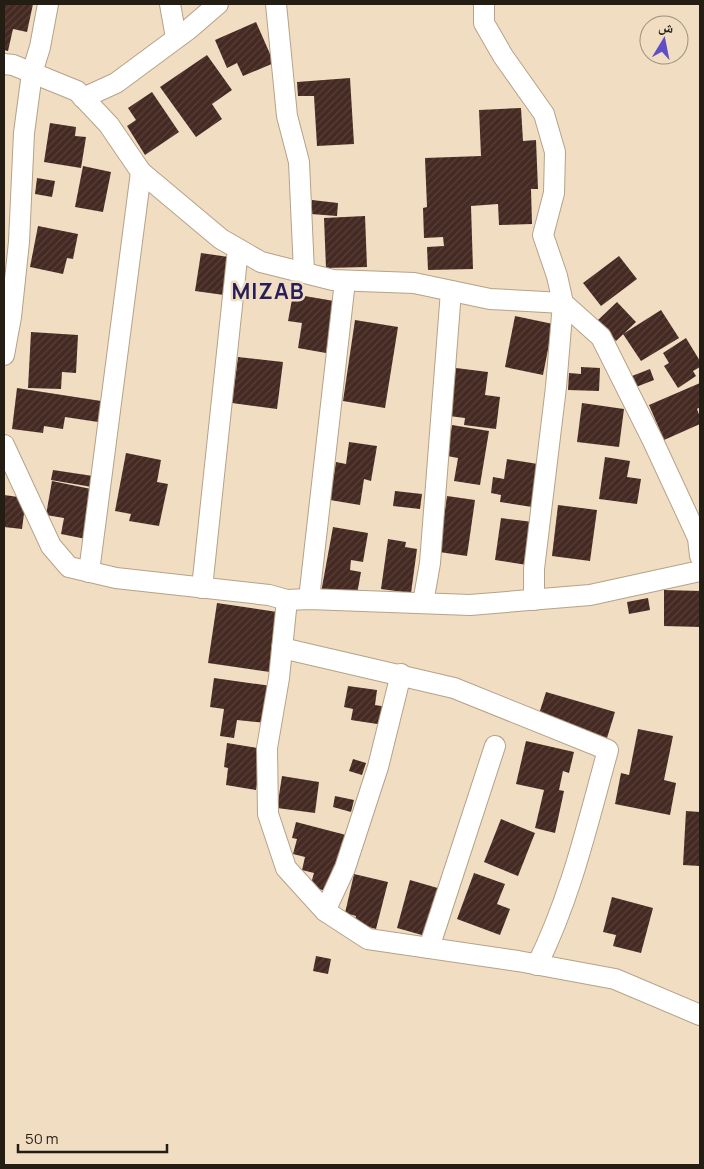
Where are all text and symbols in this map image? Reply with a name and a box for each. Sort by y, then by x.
north arrow [639,15,689,65]
text: ش [657,16,675,37]
district label: MIZAB [231,276,305,306]
scale bar [18,1122,166,1154]
text: 50 m [25,1128,59,1149]

